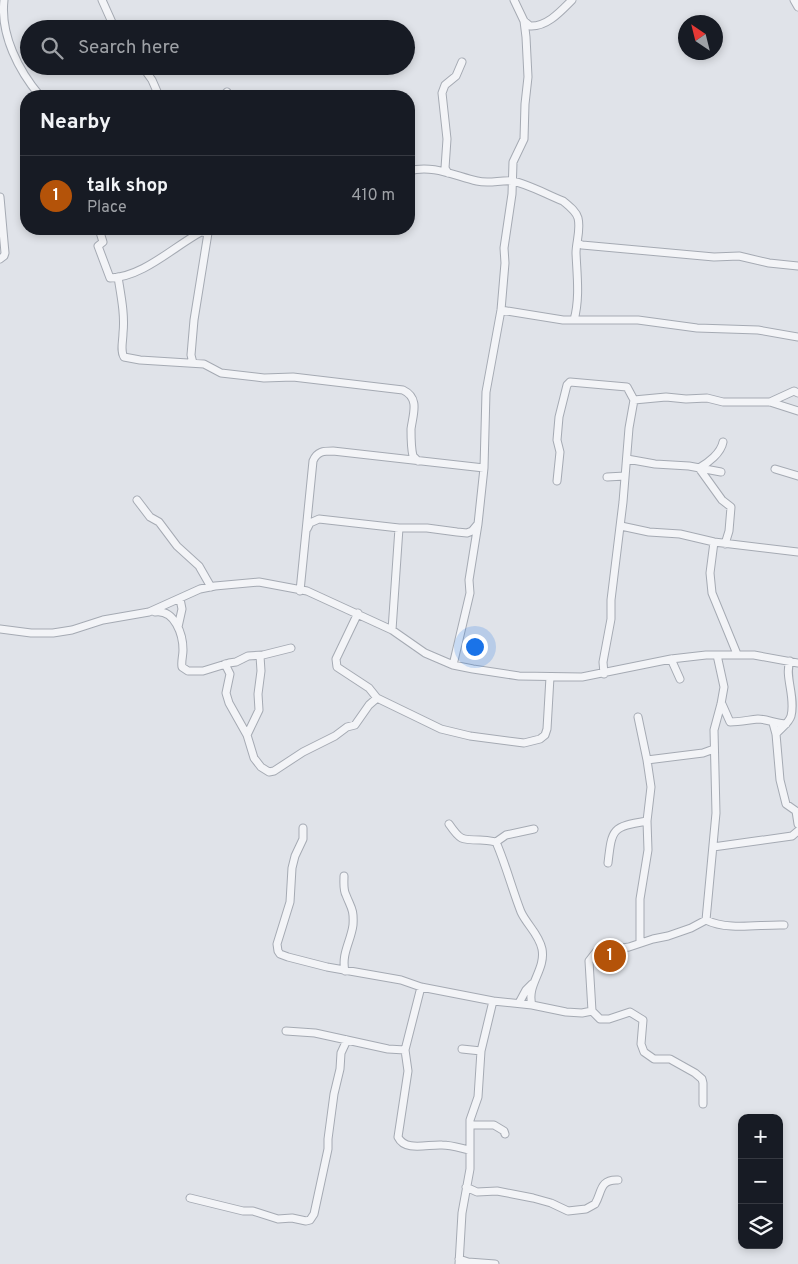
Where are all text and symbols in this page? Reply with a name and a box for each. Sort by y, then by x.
north arrow [678,15,723,60]
search box [20,20,415,75]
icon: search [38,34,66,62]
text: Search here [78,36,180,60]
text: Nearby [40,109,111,136]
text: talk shop [87,174,168,198]
text: 1 [53,186,59,206]
text: 410 m [352,186,395,206]
text: Place [87,198,127,218]
your location [462,634,488,660]
pin: 1 [594,937,626,975]
map controls [738,1114,783,1249]
button: + [738,1114,783,1159]
button: − [738,1159,783,1204]
button: layers [738,1204,783,1249]

